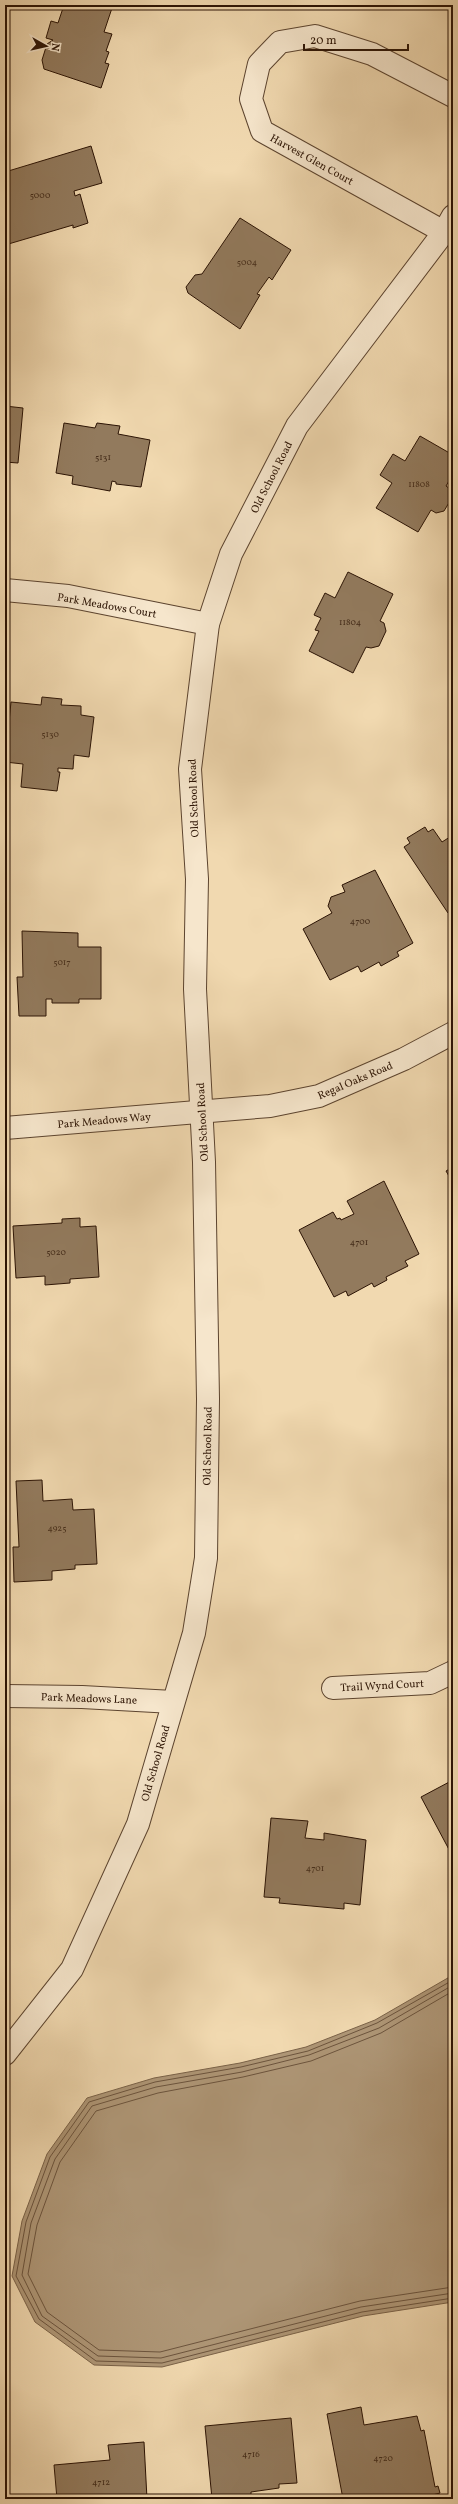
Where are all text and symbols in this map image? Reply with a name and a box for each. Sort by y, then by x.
north arrow [26,26,66,66]
scale bar [304,26,408,52]
text: 20 m [310,33,337,49]
text: N [46,42,62,52]
street label: Harvest Glen Court [267,131,356,189]
house number: 5000 [30,189,51,202]
house number: 5004 [237,256,257,269]
street label: Old School Road [248,439,297,516]
house number: 5131 [95,451,111,464]
house number: 11808 [408,478,430,491]
street label: Park Meadows Court [56,590,158,623]
house number: 11804 [339,616,361,629]
house number: 5130 [41,728,59,741]
street label: Old School Road [186,758,203,838]
house number: 4700 [350,915,371,928]
house number: 5017 [53,956,71,969]
street label: Regal Oaks Road [316,1059,396,1104]
street label: Old School Road [194,1082,213,1162]
street label: Park Meadows Way [57,1110,152,1133]
house number: 4701 [350,1236,368,1249]
house number: 5020 [46,1246,66,1259]
street label: Old School Road [200,1406,217,1486]
house number: 4925 [48,1522,66,1535]
street label: Trail Wynd Court [340,1677,424,1696]
street label: Park Meadows Lane [41,1690,137,1709]
street label: Old School Road [138,1723,175,1803]
house number: 4701 [306,1862,324,1875]
house number: 4716 [242,2448,260,2461]
house number: 4720 [373,2452,393,2465]
house number: 4712 [92,2476,110,2489]

